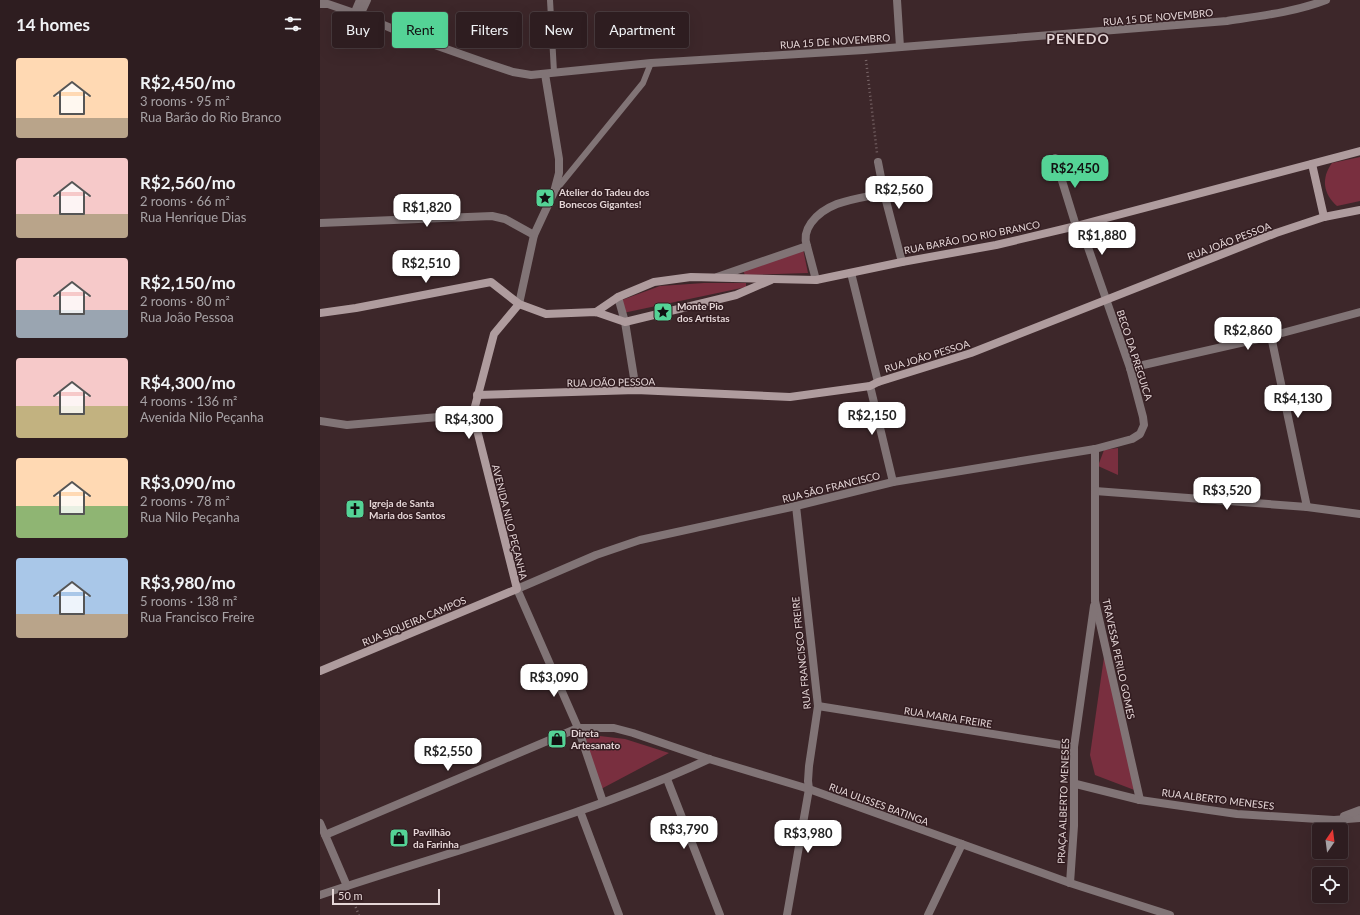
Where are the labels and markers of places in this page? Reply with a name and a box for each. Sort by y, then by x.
pin: R$2,450 [1038,155,1112,189]
pin: R$2,560 [862,176,936,210]
place label: Atelier do Tadeu dos Bonecos Gigantes! [558,186,650,210]
place icon: Atelier do Tadeu dos Bonecos Gigantes! [534,187,556,209]
pin: R$1,820 [390,194,464,228]
pin: R$1,880 [1065,222,1139,256]
pin: R$2,510 [389,250,463,284]
place label: Monte Pio dos Artistas [677,300,730,324]
place icon: Monte Pio dos Artistas [652,301,674,323]
pin: R$2,860 [1211,317,1285,351]
pin: R$4,130 [1261,385,1335,419]
pin: R$2,150 [835,402,909,436]
pin: R$4,300 [432,406,506,440]
pin: R$3,520 [1190,477,1264,511]
place label: Igreja de Santa Maria dos Santos [369,497,446,521]
church icon: Igreja de Santa Maria dos Santos [344,498,366,520]
pin: R$3,090 [517,664,591,698]
place label: Direta Artesanato [570,727,620,751]
shop icon: Direta Artesanato [546,728,568,750]
pin: R$2,550 [411,738,485,772]
pin: R$3,790 [647,816,721,850]
pin: R$3,980 [771,820,845,854]
place label: Pavilhão da Farinha [413,826,459,850]
shop icon: Pavilhão da Farinha [388,827,410,849]

